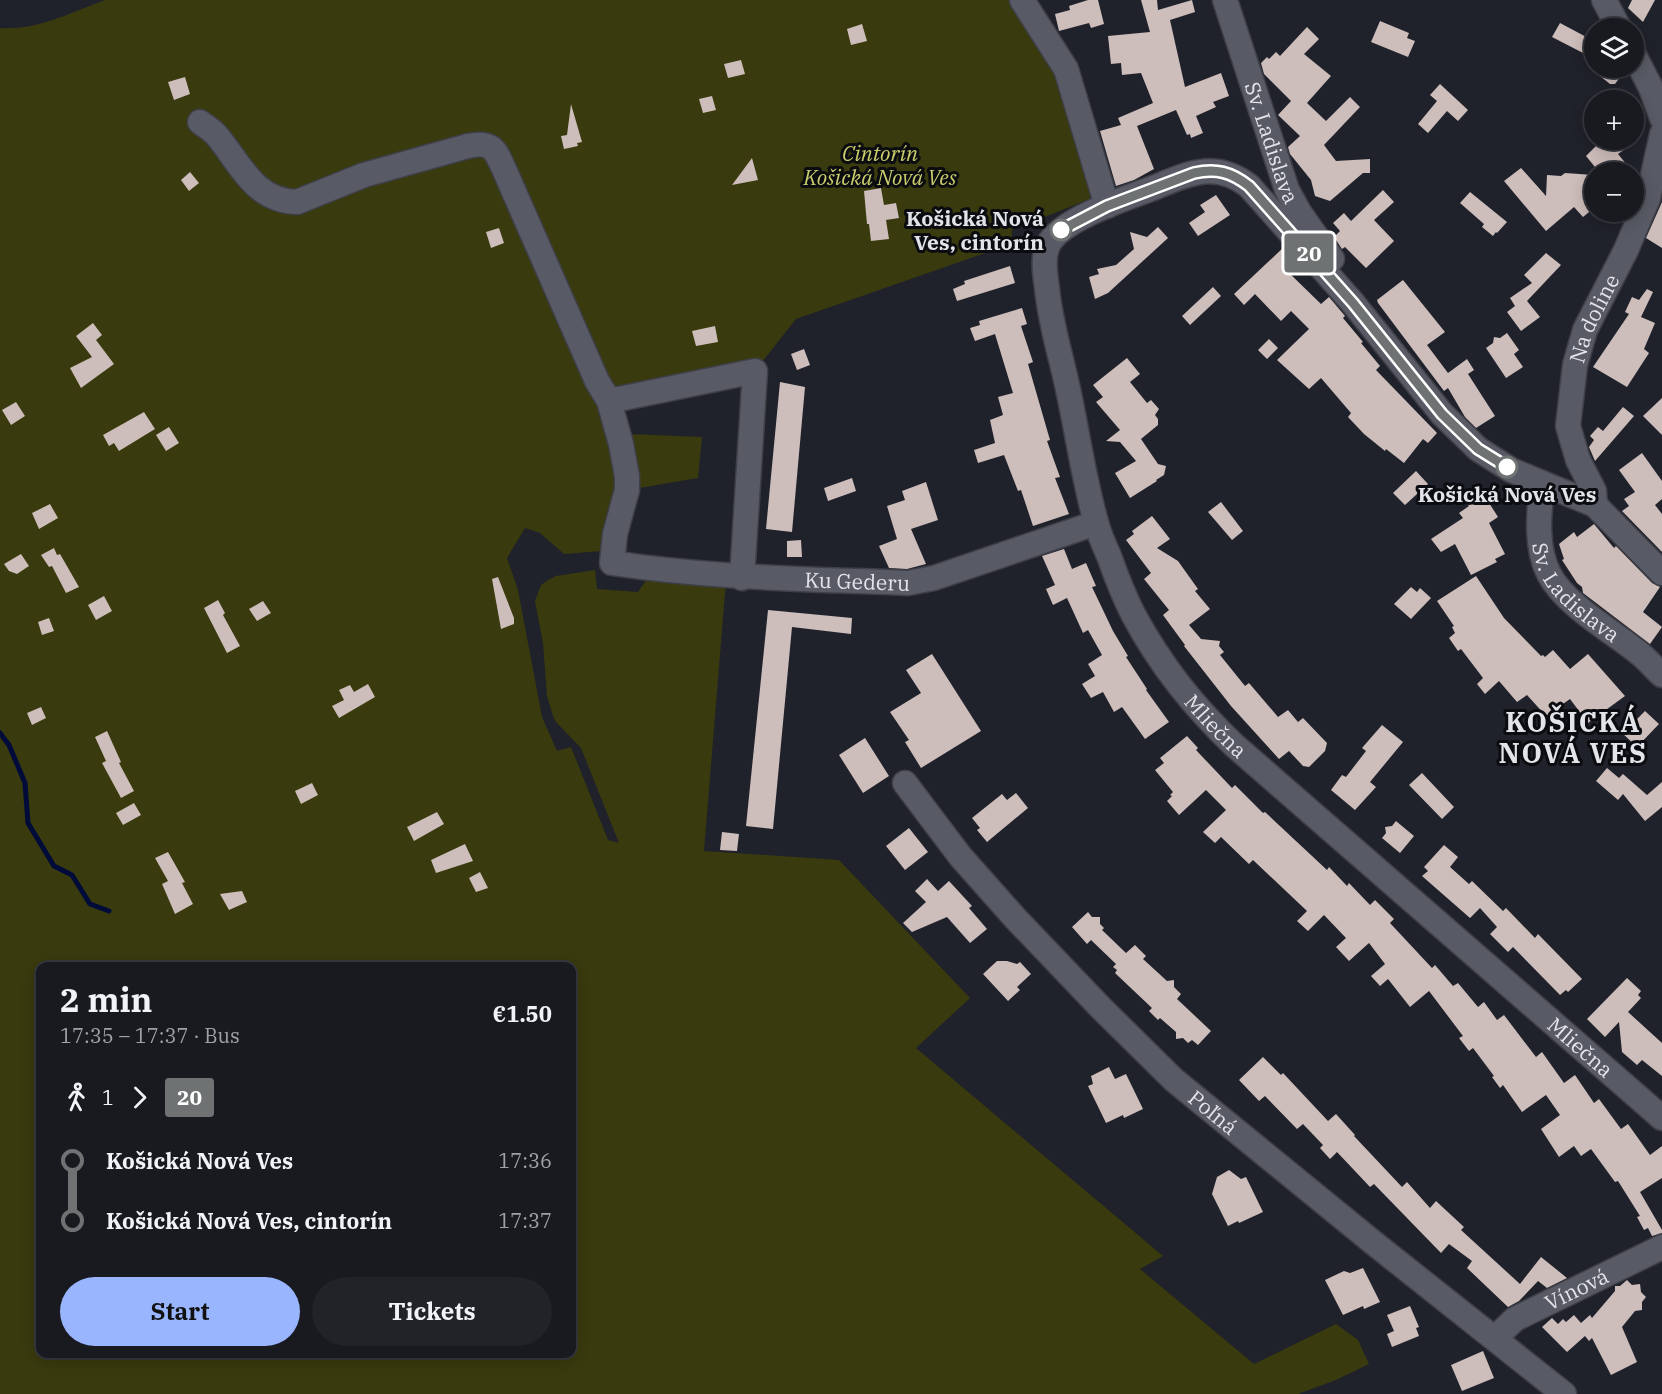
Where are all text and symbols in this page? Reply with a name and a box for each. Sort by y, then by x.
map controls [1584,18,1644,222]
button: layers [1584,18,1644,78]
street label: Sv. Ladislava [1239,78,1306,208]
button: + [1584,90,1644,150]
park label: Cintorín Košická Nová Ves [803,139,957,191]
button: − [1584,162,1644,222]
place label: Košická Nová Ves, cintorín [906,204,1044,256]
marker: Košická Nová Ves, cintorín [1050,219,1072,241]
line badge: 20 [1282,234,1336,272]
text: 20 [1296,239,1322,267]
street label: Na doline [1562,269,1625,366]
marker: Košická Nová Ves [1496,456,1518,478]
place label: Košická Nová Ves [1418,480,1596,508]
street label: Sv. Ladislava [1526,540,1626,648]
street label: Ku Gederu [804,565,911,597]
street label: Mliečna [1178,688,1253,764]
district label: KOŠICKÁ NOVÁ VES [1499,704,1647,770]
text: 2 min [60,978,152,1021]
text: €1.50 [493,999,552,1028]
street label: Mliečna [1542,1011,1619,1083]
text: 17:35 – 17:37 · Bus [60,1022,240,1049]
icon: walk [60,1081,93,1114]
icon: forward [123,1081,156,1114]
text: 20 [177,1083,202,1111]
text: 1 [102,1084,114,1111]
street label: Poľná [1183,1084,1244,1141]
text: Košická Nová Ves [106,1146,293,1175]
text: 17:36 [498,1147,552,1174]
text: Košická Nová Ves, cintorín [106,1206,392,1235]
text: 17:37 [498,1207,552,1234]
street label: Vínová [1540,1261,1613,1316]
button: Start [60,1277,300,1346]
button: Tickets [312,1277,552,1346]

